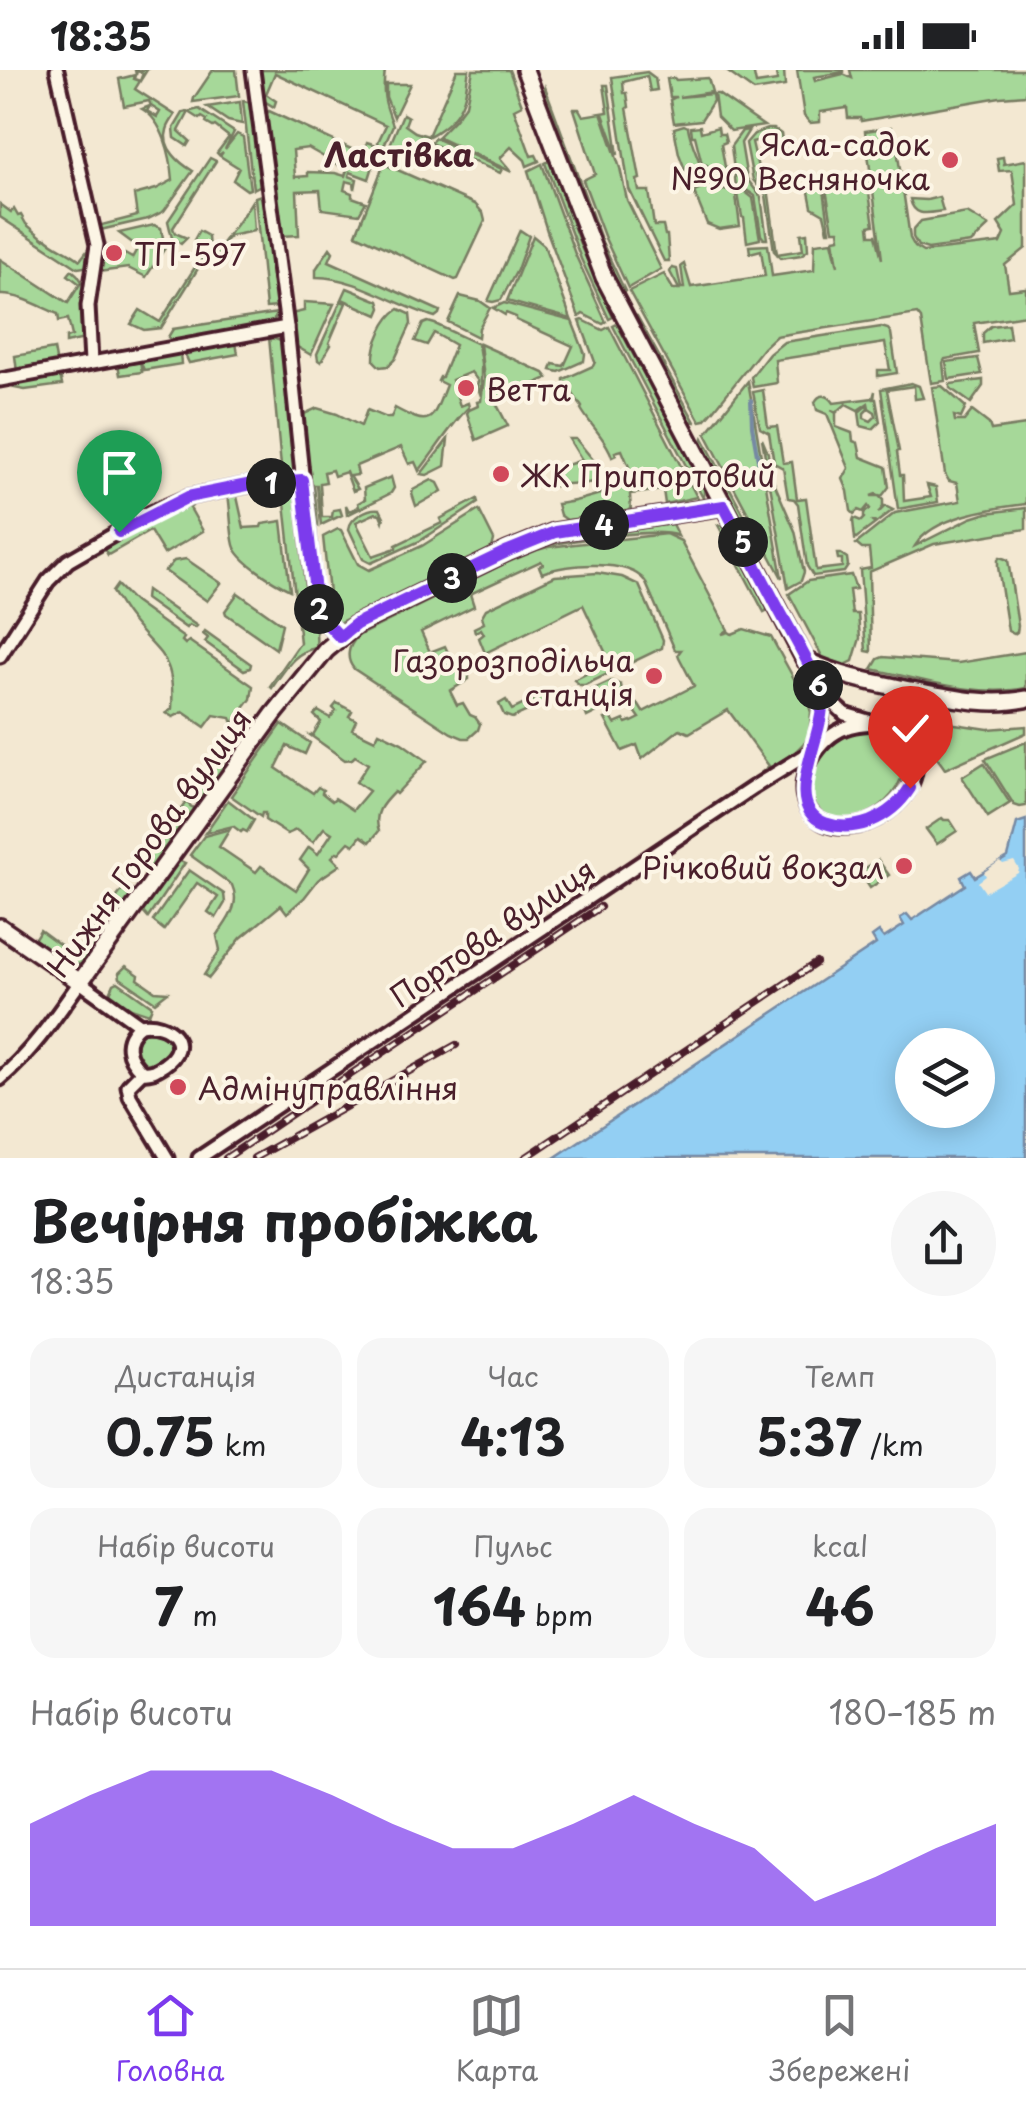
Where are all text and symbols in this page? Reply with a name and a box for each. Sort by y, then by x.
text: 18:35 [50,7,152,64]
place label: Ясла-садок №90 Весняночка [670,121,930,200]
district label: Ластівка [324,130,474,178]
marker: Ясла-садок №90 Весняночка [939,149,961,171]
place label: ТП-597 [134,231,246,276]
marker: ТП-597 [103,242,125,264]
place label: Ветта [486,366,571,411]
marker: Ветта [455,377,477,399]
pin [77,430,162,533]
icon: arrive [92,445,147,500]
place label: ЖК Припортовий [520,452,776,497]
pin: 1 [246,458,296,508]
text: 1 [264,461,278,504]
marker: ЖК Припортовий [490,463,512,485]
pin: 4 [579,500,629,550]
text: 4 [594,503,614,546]
pin: 5 [718,517,768,567]
text: 5 [734,520,752,563]
pin: 3 [427,553,477,603]
text: 3 [443,556,461,599]
pin: 2 [294,584,344,634]
text: 2 [309,587,329,630]
place label: Газорозподільча станція [393,637,635,716]
pin: 6 [793,660,843,710]
text: 6 [808,663,828,706]
marker: Газорозподільча станція [643,665,665,687]
pin [868,686,953,789]
street label: Нижня Горова вулиця [35,698,261,986]
icon: check [883,701,938,756]
place label: Річковий вокзал [642,844,884,889]
street label: Портова вулиця [380,847,604,1017]
marker: Річковий вокзал [893,855,915,877]
map controls [895,1028,995,1128]
button: layers [895,1028,995,1128]
place label: Адмінуправління [198,1065,458,1110]
marker: Адмінуправління [167,1076,189,1098]
text: Вечірня пробіжка [30,1178,538,1261]
button: share [891,1191,996,1296]
text: 18:35 [30,1257,114,1305]
text: Дистанція [116,1354,256,1397]
text: Час [487,1354,539,1397]
text: Темп [805,1354,875,1397]
text: 0.75 [105,1397,215,1473]
text: 4:13 [460,1397,566,1473]
text: 5:37 [756,1397,861,1473]
text: km [215,1423,267,1466]
text: /km [861,1423,924,1466]
text: Набір висоти [97,1524,275,1567]
text: Пульс [473,1524,553,1567]
text: kcal [812,1524,868,1567]
text: 7 [154,1567,183,1643]
text: 164 [433,1567,526,1643]
text: 46 [805,1567,875,1643]
text: m [183,1593,218,1636]
text: bpm [526,1593,593,1636]
text: Набір висоти [30,1688,233,1736]
text: 180–185 m [829,1688,996,1736]
tab: Головна [116,1988,224,2091]
tab: Карта [456,1988,538,2091]
tab: Збережені [769,1988,910,2091]

